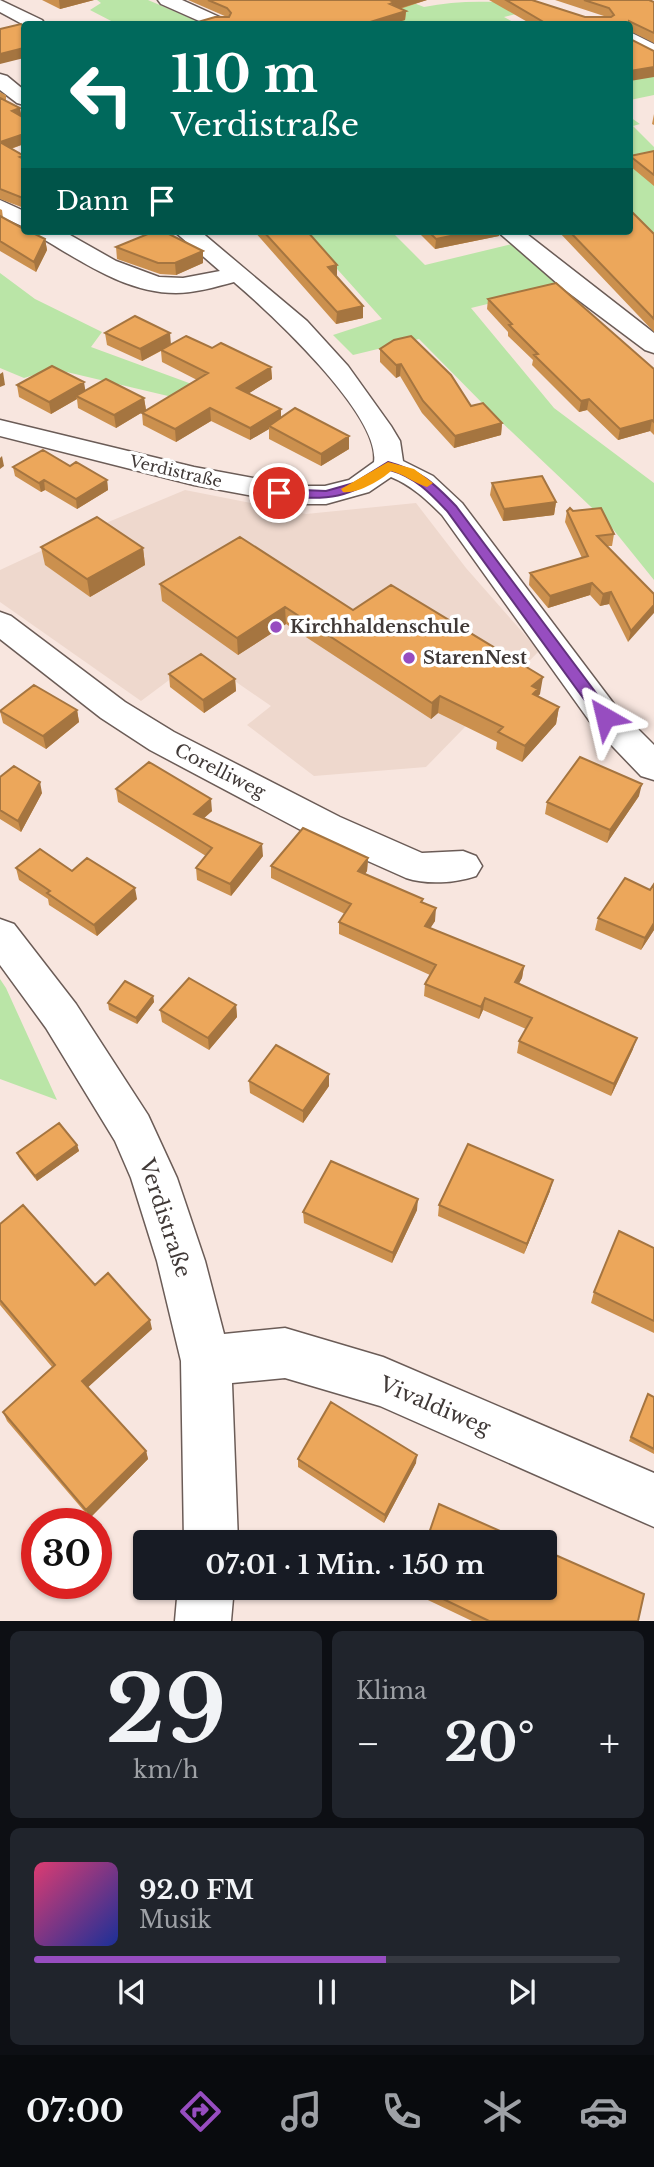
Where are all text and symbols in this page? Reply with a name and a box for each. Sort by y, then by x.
text: 110 m [171,44,318,105]
icon: left [56,49,147,140]
text: Verdistraße [171,105,359,145]
icon: arrive [143,182,181,220]
text: Dann [56,185,129,217]
street label: Verdistraße [127,450,224,491]
pin [249,463,309,523]
icon: arrive [260,474,298,512]
place label: Kirchhaldenschule [290,616,470,638]
marker: Kirchhaldenschule [268,619,284,635]
place label: StarenNest [423,647,527,669]
marker: StarenNest [401,650,417,666]
position arrow [568,680,642,754]
street label: Corelliweg [171,739,269,803]
street label: Verdistraße [133,1154,196,1281]
street label: Vivaldiweg [375,1371,495,1441]
speed limit sign: 30 [21,1508,112,1599]
text: 07:01 · 1 Min. · 150 m [206,1549,484,1581]
text: 29 [106,1654,226,1767]
text: Klima [356,1677,427,1705]
text: 20° [444,1711,535,1775]
text: − [356,1720,380,1767]
text: + [599,1720,620,1767]
text: km/h [133,1756,199,1784]
text: 92.0 FM [139,1874,254,1906]
text: Musik [139,1906,211,1934]
icon: previous [113,1973,151,2011]
icon: pause [308,1973,346,2011]
icon: next [503,1973,541,2011]
icon: directions [176,2087,225,2136]
icon: music [277,2087,326,2136]
icon: phone [377,2087,426,2136]
icon: climate [478,2087,527,2136]
icon: car [579,2087,628,2136]
text: 07:00 [26,2091,124,2131]

